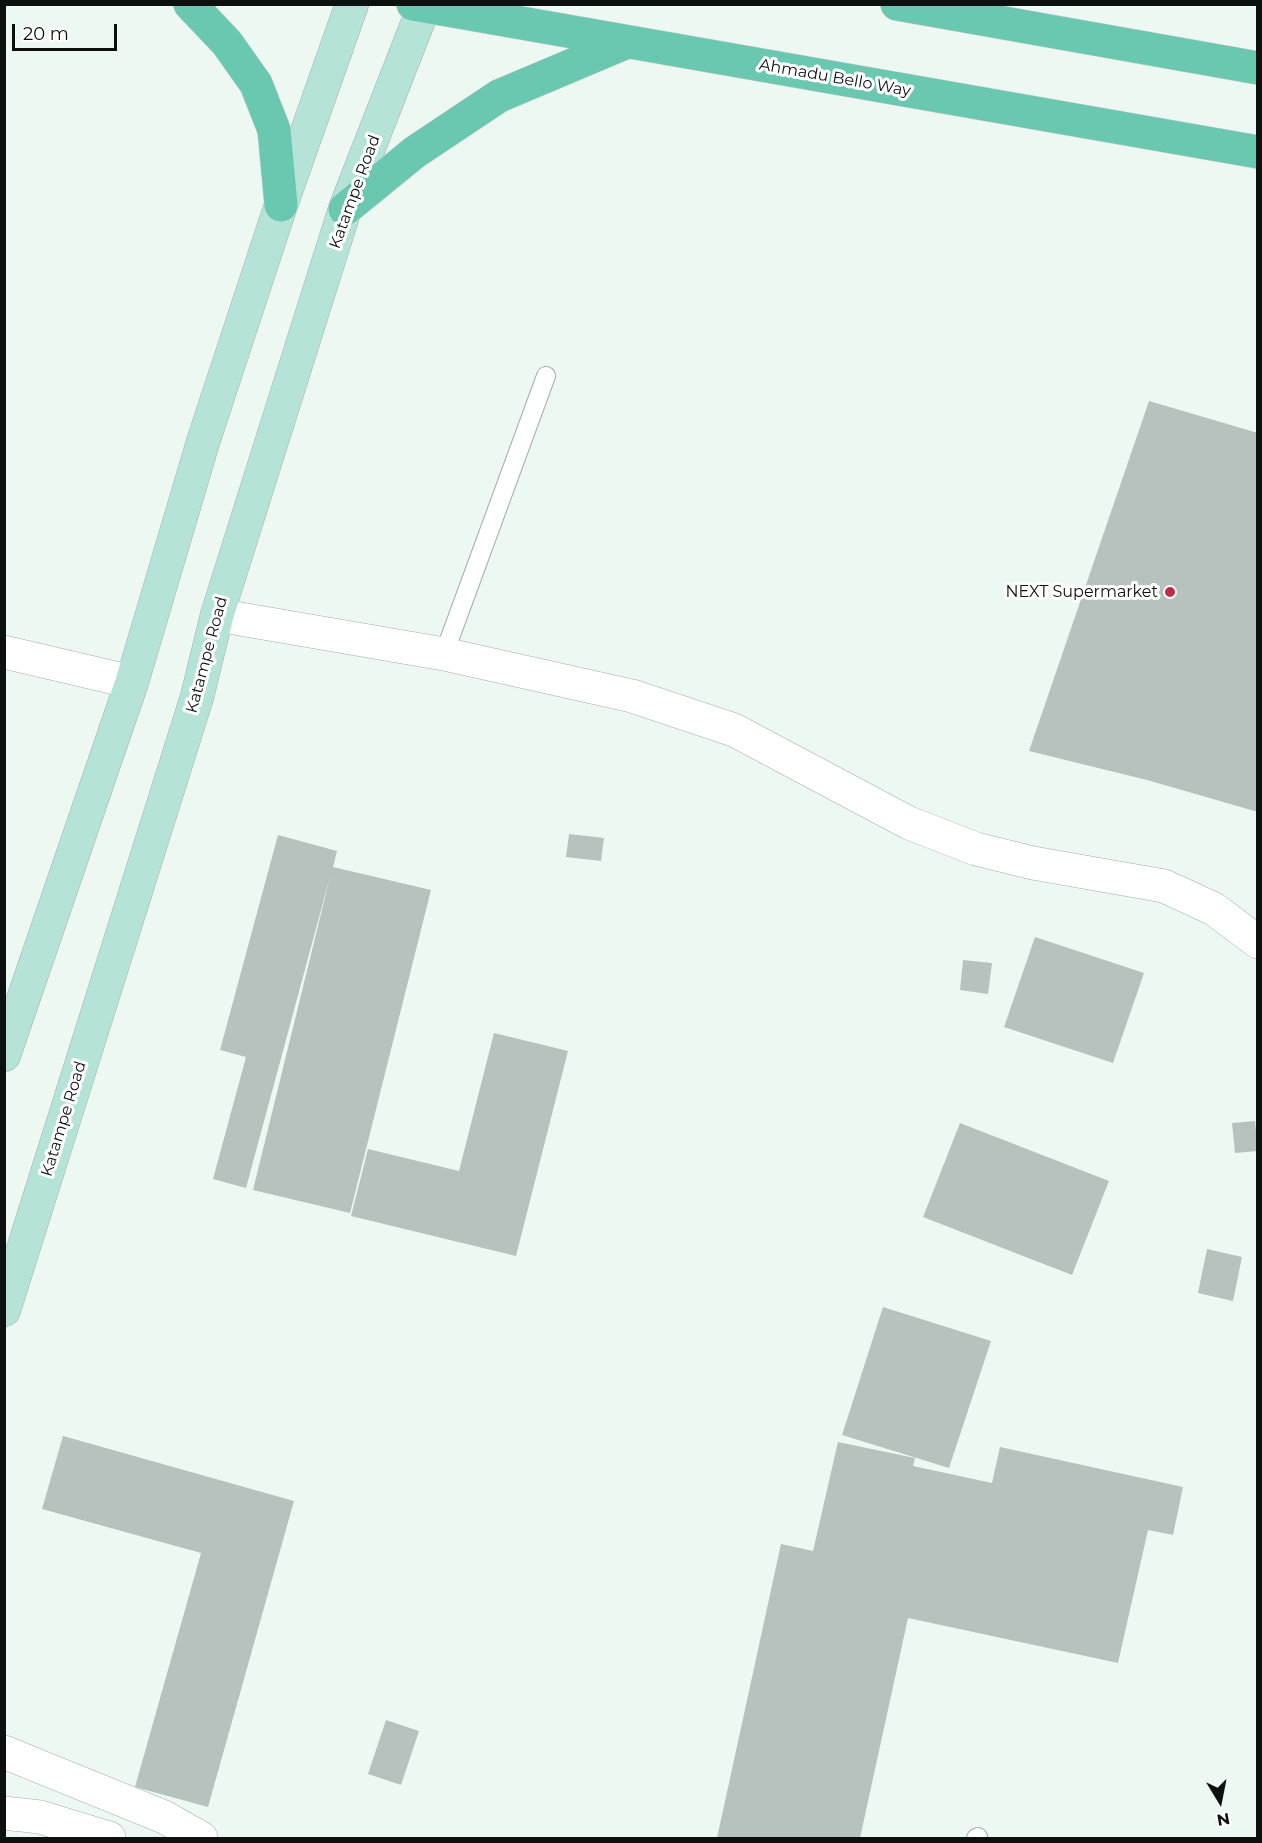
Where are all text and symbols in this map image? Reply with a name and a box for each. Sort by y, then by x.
scale bar [15,12,120,50]
text: 20 m [23,23,69,45]
street label: Ahmadu Bello Way [758,55,912,101]
street label: Katampe Road [326,132,384,252]
place label: NEXT Supermarket [1006,582,1158,602]
marker: NEXT Supermarket [1163,585,1177,599]
street label: Katampe Road [182,595,232,715]
street label: Katampe Road [37,1059,91,1179]
north arrow [1190,1771,1250,1831]
text: N [1215,1809,1231,1830]

